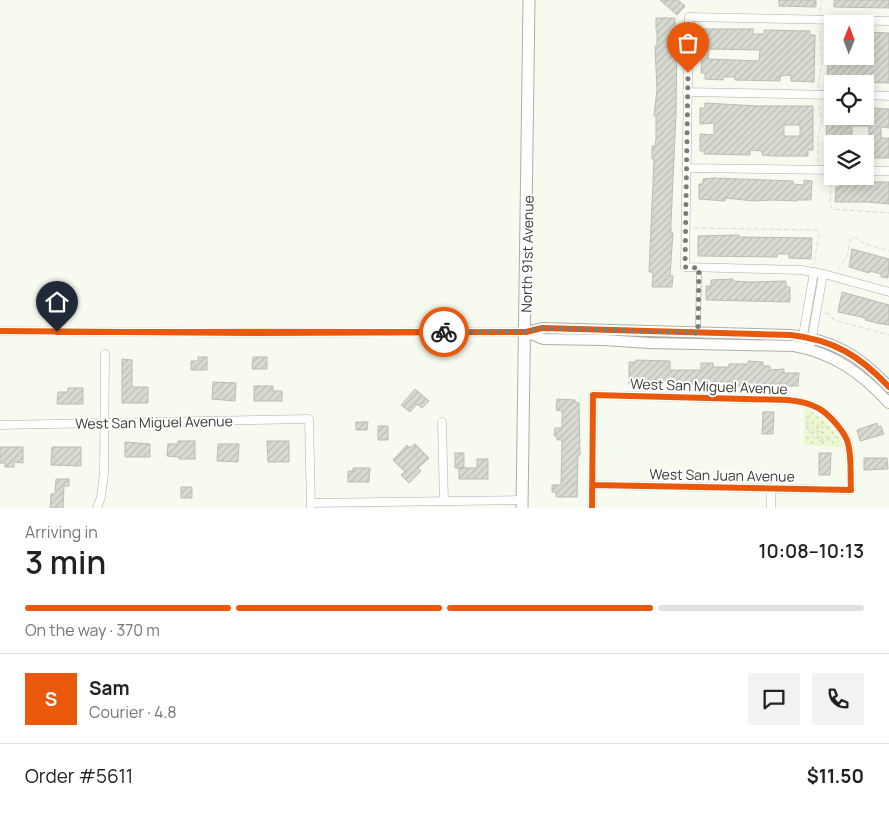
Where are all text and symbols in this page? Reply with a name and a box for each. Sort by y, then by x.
north arrow [824,15,874,65]
map controls [824,15,874,185]
pin [667,22,709,73]
icon: bag [674,29,702,57]
button: locate [824,75,874,125]
button: layers [824,135,874,185]
street label: North 91st Avenue [516,195,538,313]
pin [36,281,78,332]
icon: home [43,288,71,316]
courier [419,307,469,357]
icon: bike [430,318,458,346]
street label: West San Miguel Avenue [630,374,788,398]
street label: West San Miguel Avenue [75,411,233,433]
street label: West San Juan Avenue [649,464,795,486]
text: Arriving in [25,521,98,543]
text: 10:08–10:13 [759,538,864,564]
text: 3 min [25,540,106,584]
text: On the way · 370 m [25,619,160,641]
button: chat [748,673,800,725]
button: phone [812,673,864,725]
text: Sam [89,675,130,701]
text: S [45,686,57,712]
text: Courier · 4.8 [89,701,177,723]
text: Order #5611 [25,763,133,789]
text: $11.50 [807,763,864,789]

